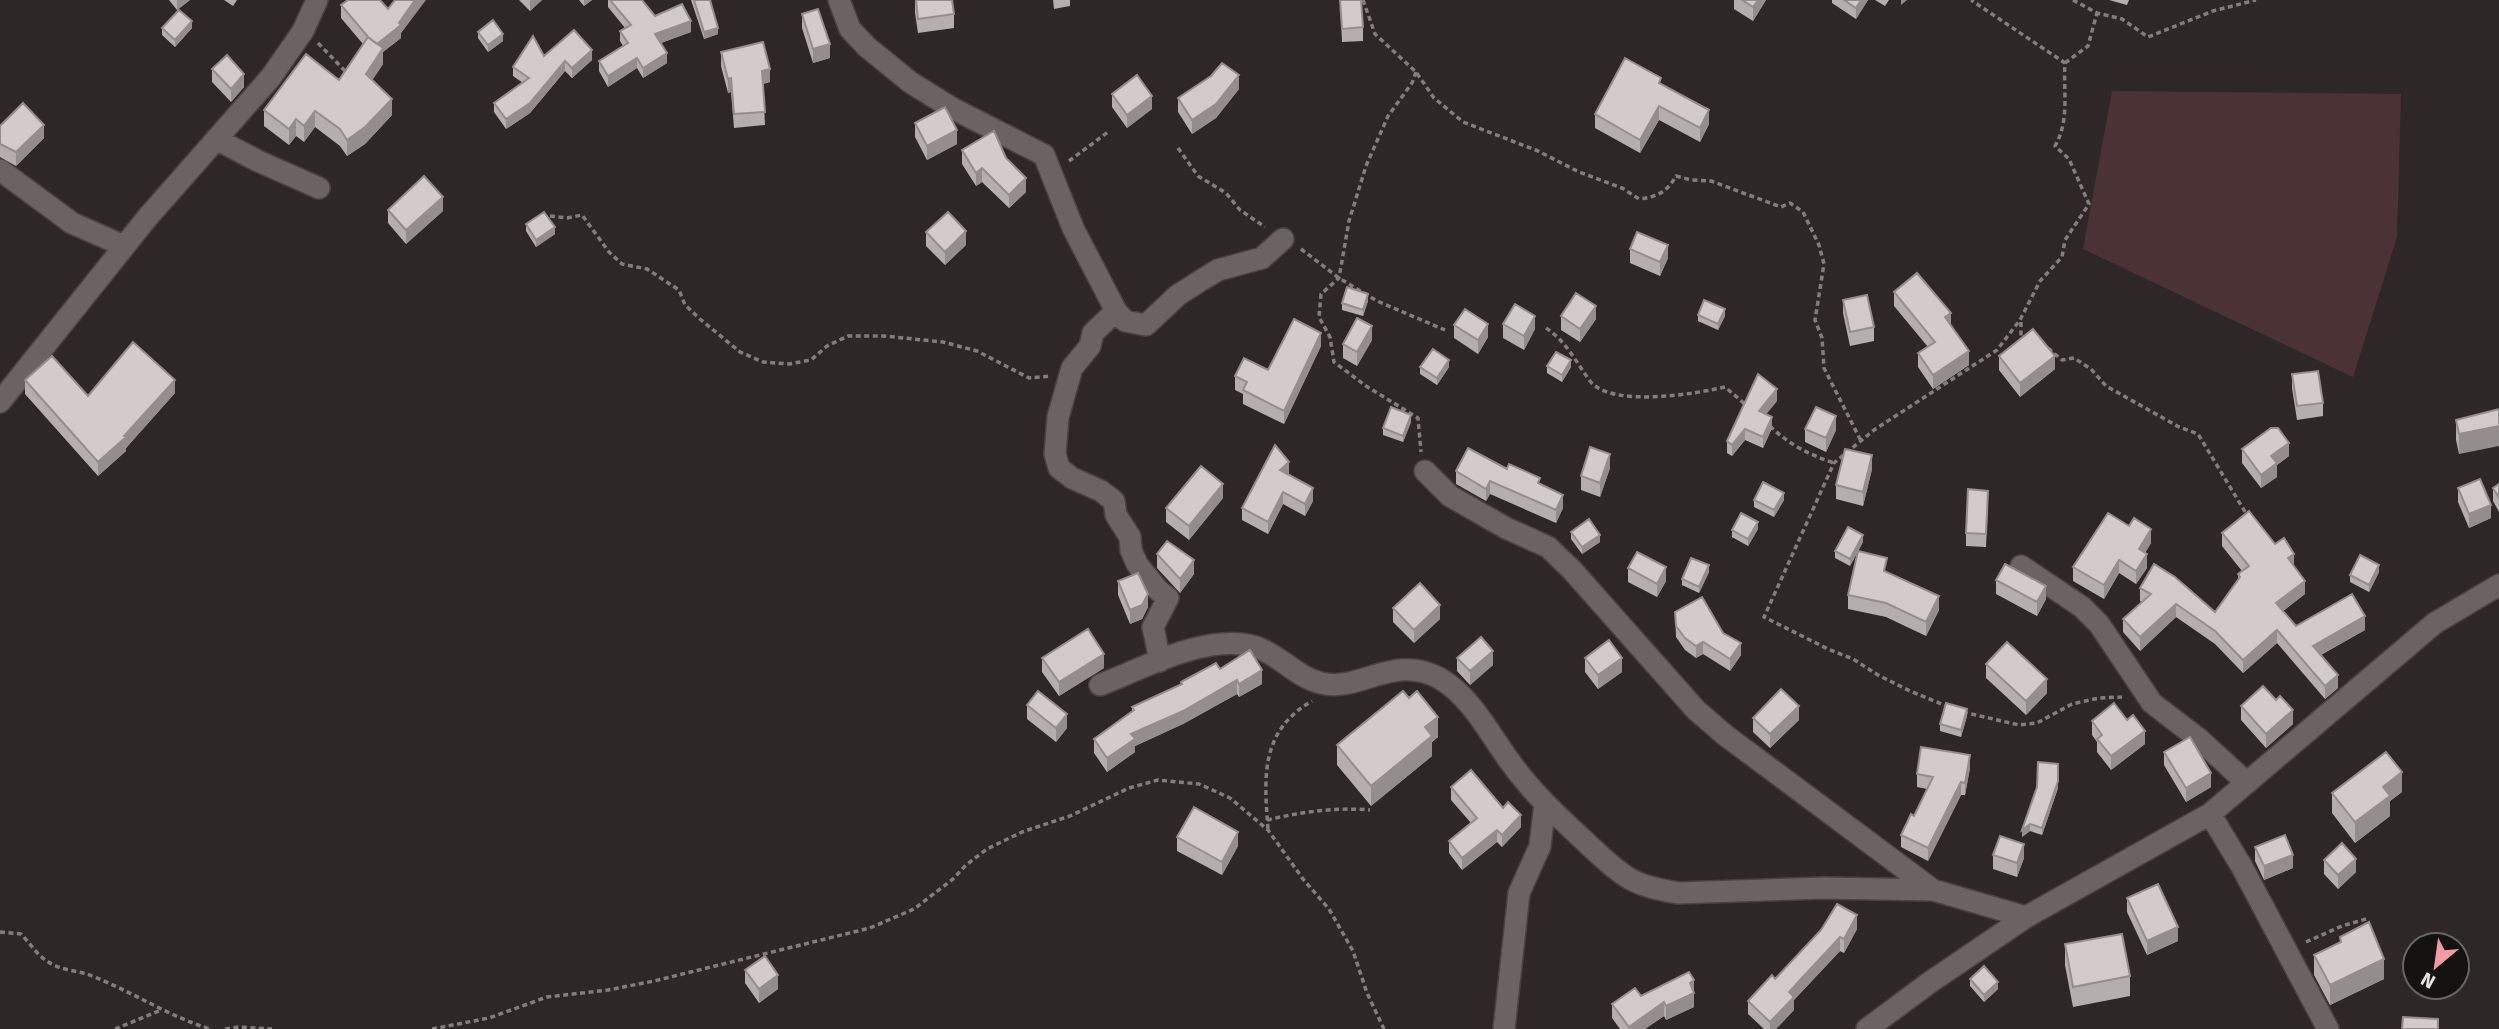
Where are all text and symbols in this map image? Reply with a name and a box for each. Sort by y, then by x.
north arrow [2401,931,2471,1001]
text: N [2417,967,2439,994]

